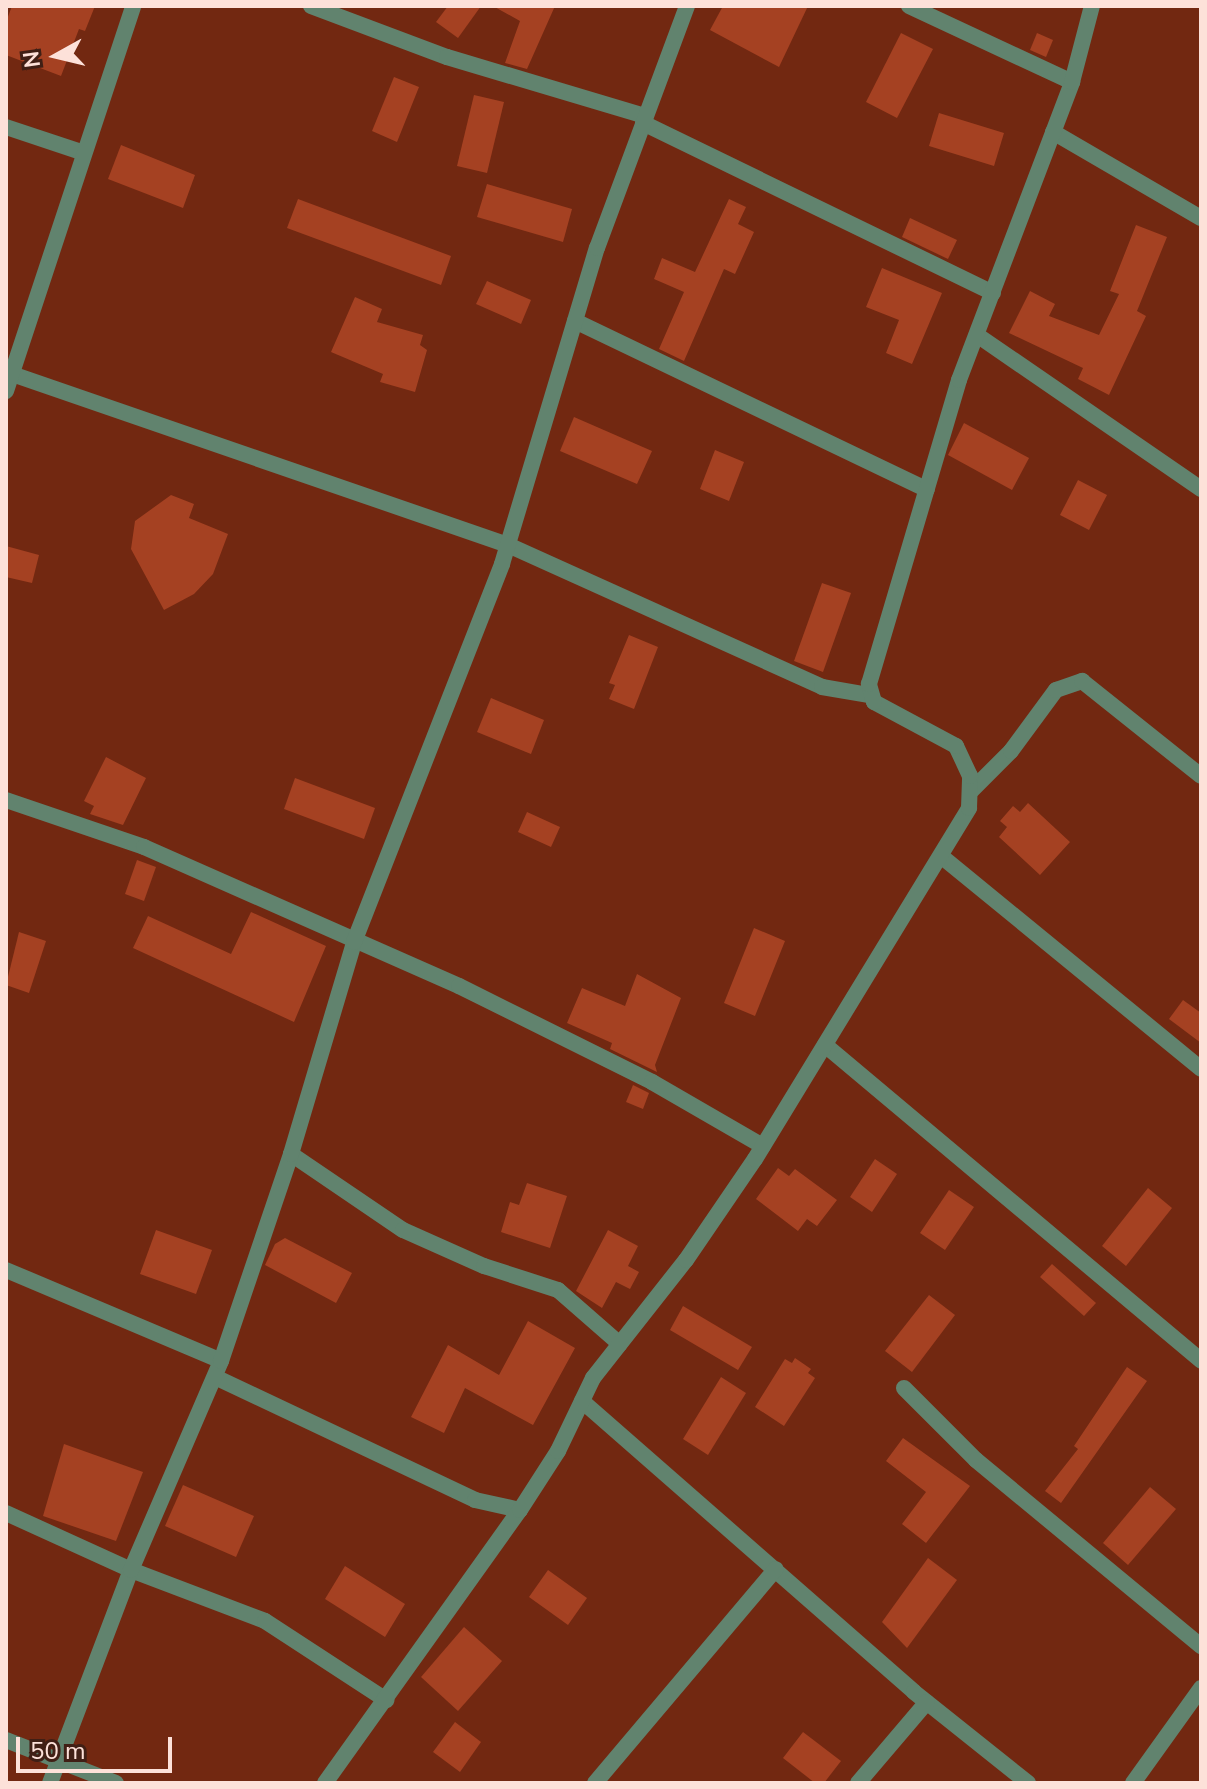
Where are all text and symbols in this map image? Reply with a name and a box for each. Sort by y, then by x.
north arrow [16,16,96,96]
text: N [16,49,48,70]
scale bar [20,1721,176,1771]
text: 50 m [30,1735,86,1767]

